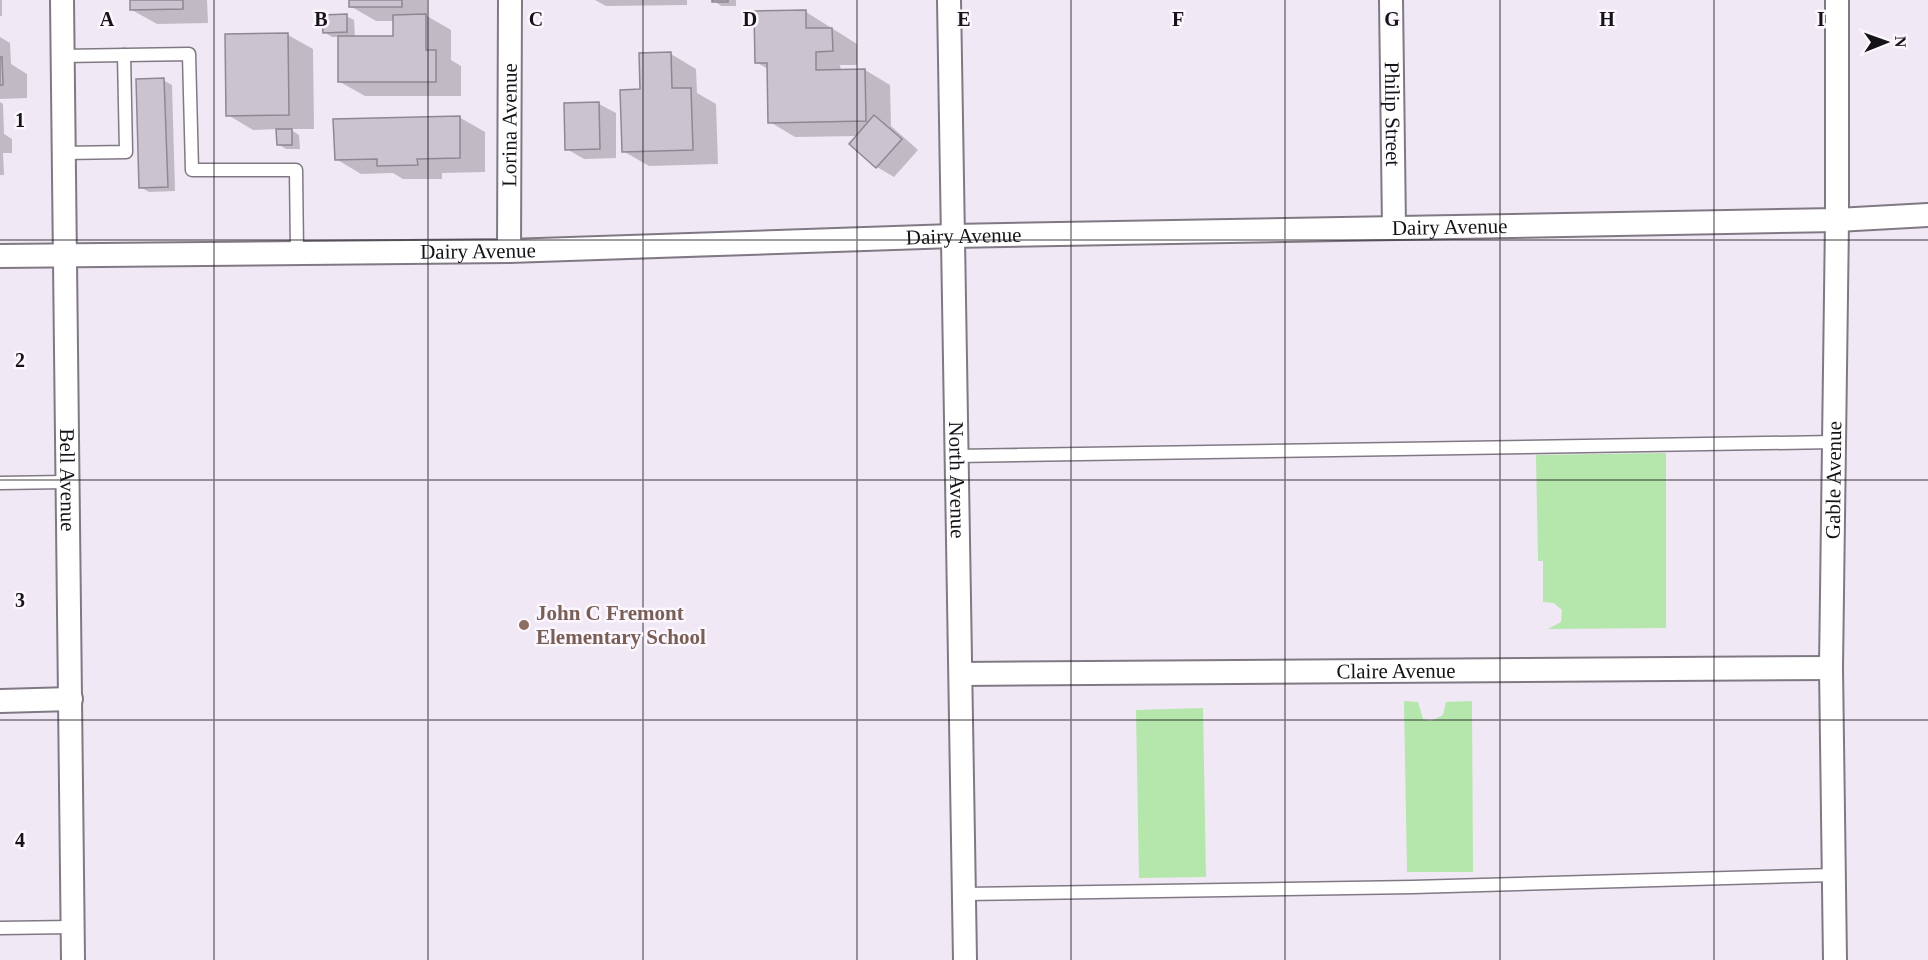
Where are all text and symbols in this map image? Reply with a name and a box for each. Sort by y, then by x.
text: A [100,8,115,30]
text: B [314,8,328,30]
text: C [529,8,543,30]
text: D [743,8,757,30]
text: E [957,8,971,30]
text: F [1172,8,1184,30]
text: G [1384,8,1400,30]
text: H [1599,8,1615,30]
text: I [1817,8,1825,30]
north arrow [1856,12,1916,72]
text: N [1892,36,1909,48]
street label: Philip Street [1380,62,1405,167]
street label: Lorina Avenue [497,63,522,187]
text: 1 [15,109,25,131]
street label: Dairy Avenue [1392,214,1508,240]
street label: Dairy Avenue [905,223,1022,250]
street label: Dairy Avenue [420,238,536,264]
text: 2 [15,349,25,371]
street label: North Avenue [944,421,970,539]
street label: Gable Avenue [1821,421,1846,539]
street label: Bell Avenue [55,428,80,532]
text: 3 [15,589,25,611]
place label: John C Fremont Elementary School [536,601,706,649]
marker: John C Fremont Elementary School [517,618,531,632]
street label: Claire Avenue [1336,659,1456,683]
text: 4 [15,829,25,851]

